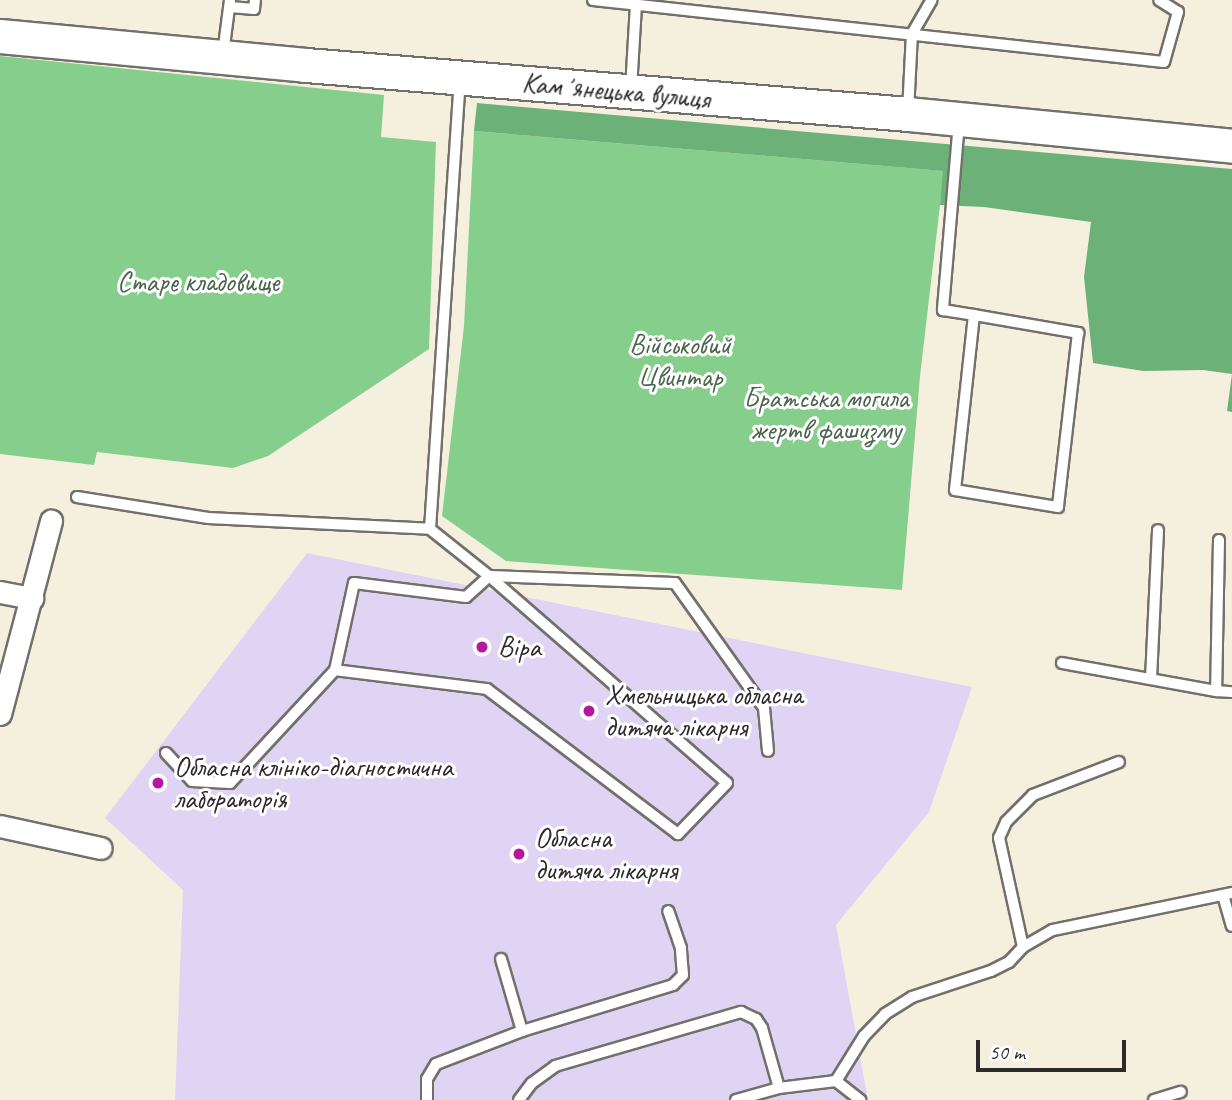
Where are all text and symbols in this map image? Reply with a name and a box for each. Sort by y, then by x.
street label: Камʼянецька вулиця [521,66,711,116]
park label: Старе кладовище [117,265,279,299]
park label: Військовий Цвинтар [629,328,731,394]
park label: Братська могила жертв фашизму [742,381,910,447]
place label: Віра [498,630,541,664]
marker: Віра [472,637,492,657]
place label: Хмельницька обласна дитяча лікарня [605,678,804,744]
marker: Хмельницька обласна дитяча лікарня [579,701,599,721]
place label: Обласна клініко-діагностична лабораторія [174,750,452,816]
marker: Обласна клініко-діагностична лабораторія [148,773,168,793]
place label: Обласна дитяча лікарня [535,821,677,887]
marker: Обласна дитяча лікарня [509,844,529,864]
scale bar [980,1026,1130,1070]
text: 50 m [989,1039,1025,1065]

